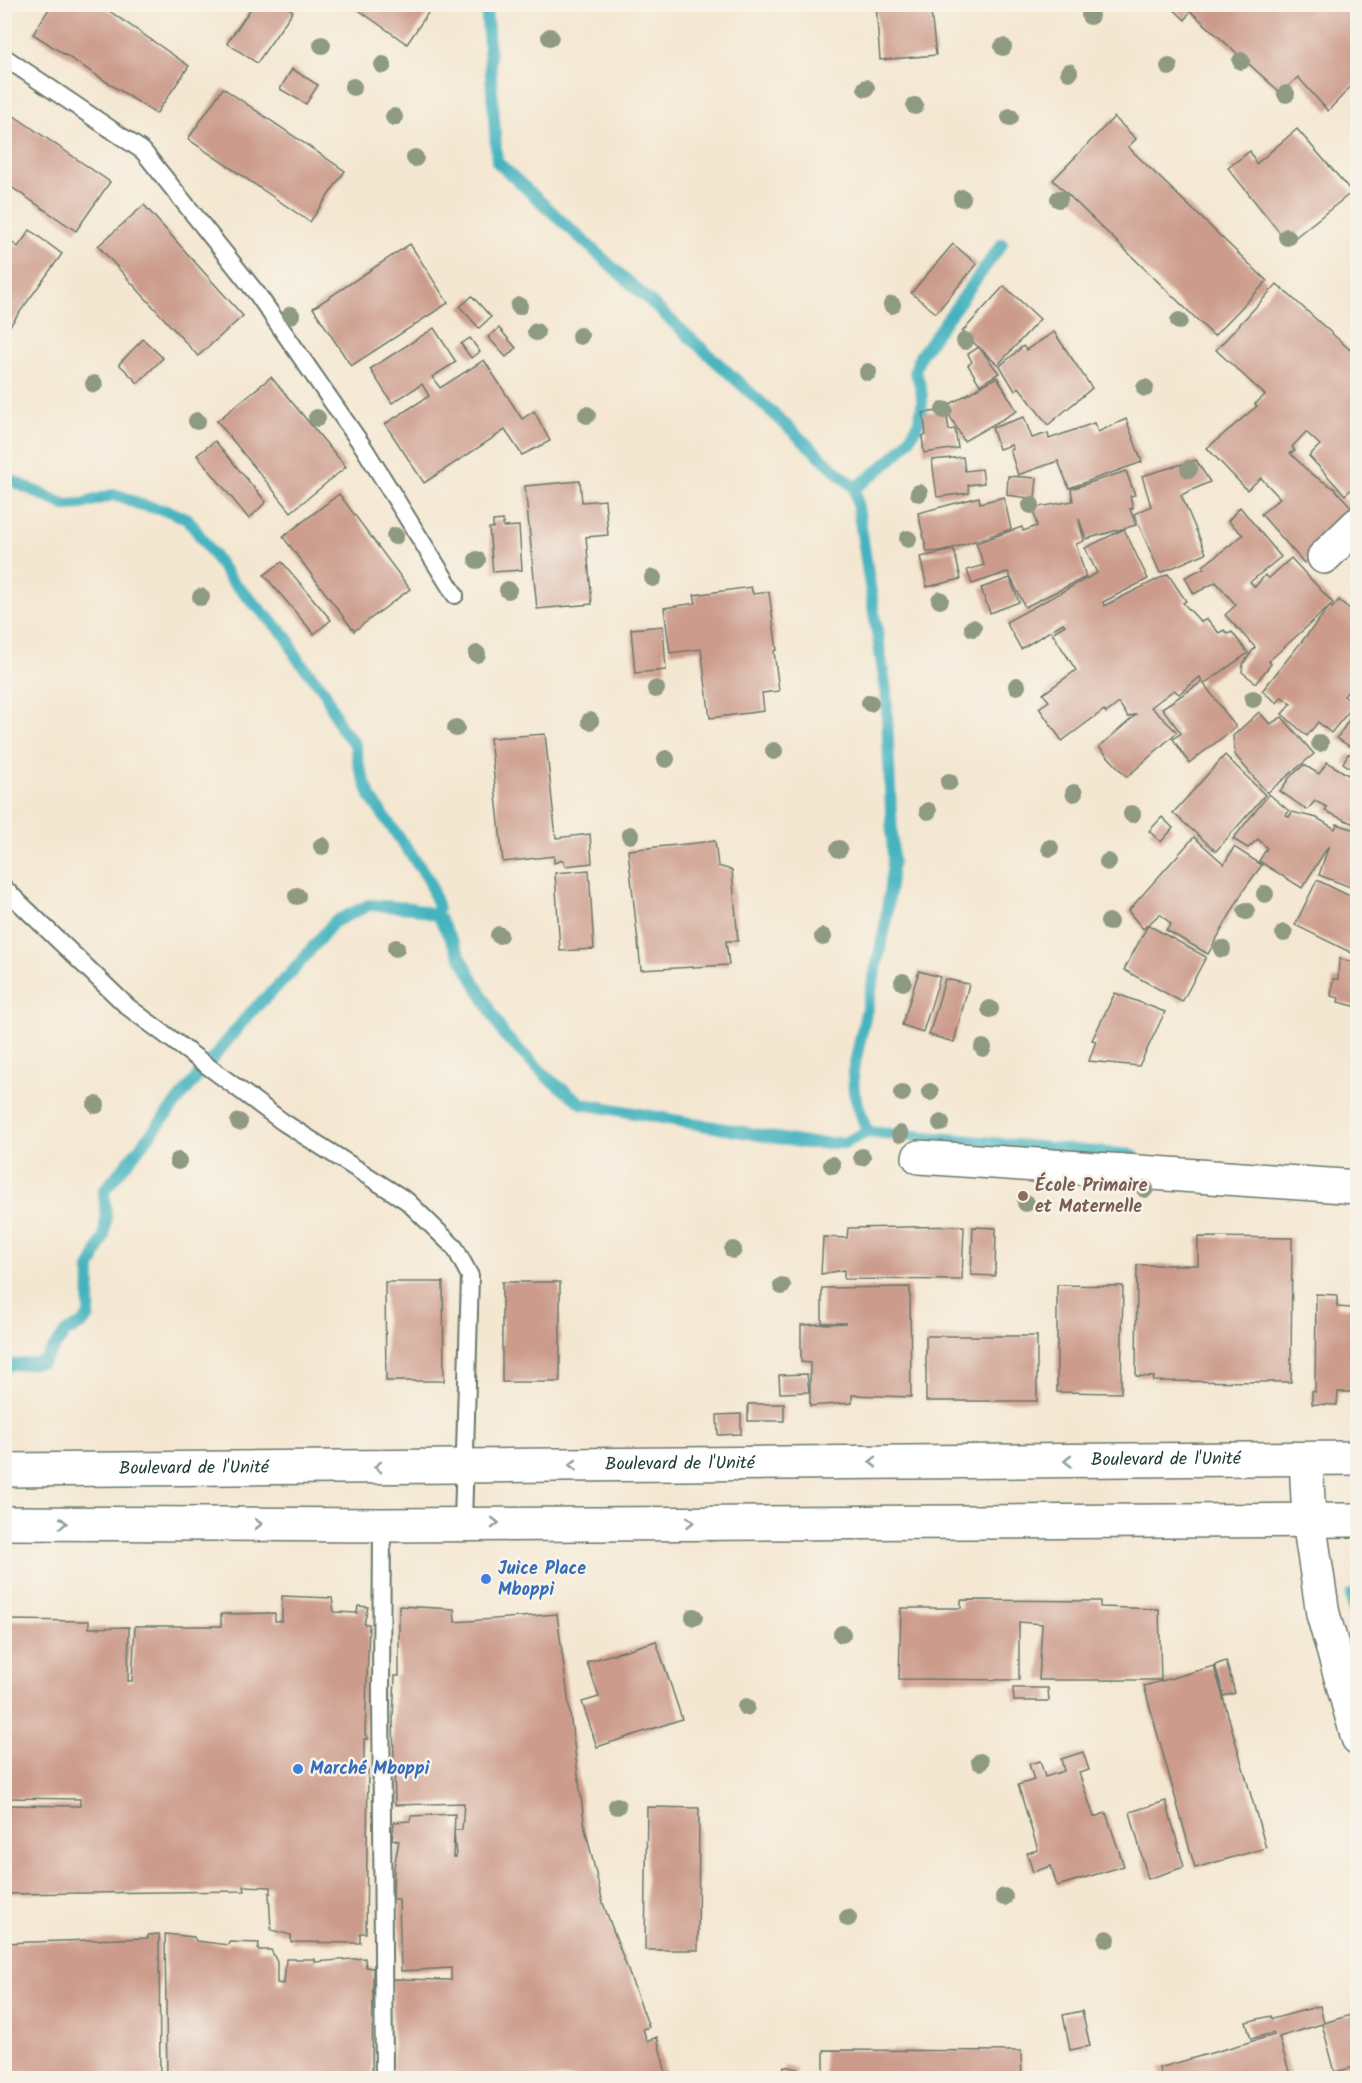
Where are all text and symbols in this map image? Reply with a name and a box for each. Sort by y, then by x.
place label: École Primaire et Maternelle [1035,1172,1148,1222]
marker: École Primaire et Maternelle [1016,1189,1030,1203]
street label: Boulevard de l'Unité [1091,1445,1242,1475]
street label: Boulevard de l'Unité [605,1449,756,1479]
street label: Boulevard de l'Unité [119,1453,270,1483]
one-way arrow [1064,1455,1073,1467]
one-way arrow [869,1456,878,1469]
one-way arrow [569,1459,578,1471]
one-way arrow [374,1461,383,1473]
one-way arrow [685,1516,694,1528]
one-way arrow [58,1517,67,1529]
one-way arrow [490,1517,499,1529]
one-way arrow [253,1518,262,1530]
place label: Juice Place Mboppi [498,1555,586,1605]
marker: Juice Place Mboppi [479,1572,493,1586]
place label: Marché Mboppi [310,1755,430,1784]
marker: Marché Mboppi [291,1762,305,1776]

